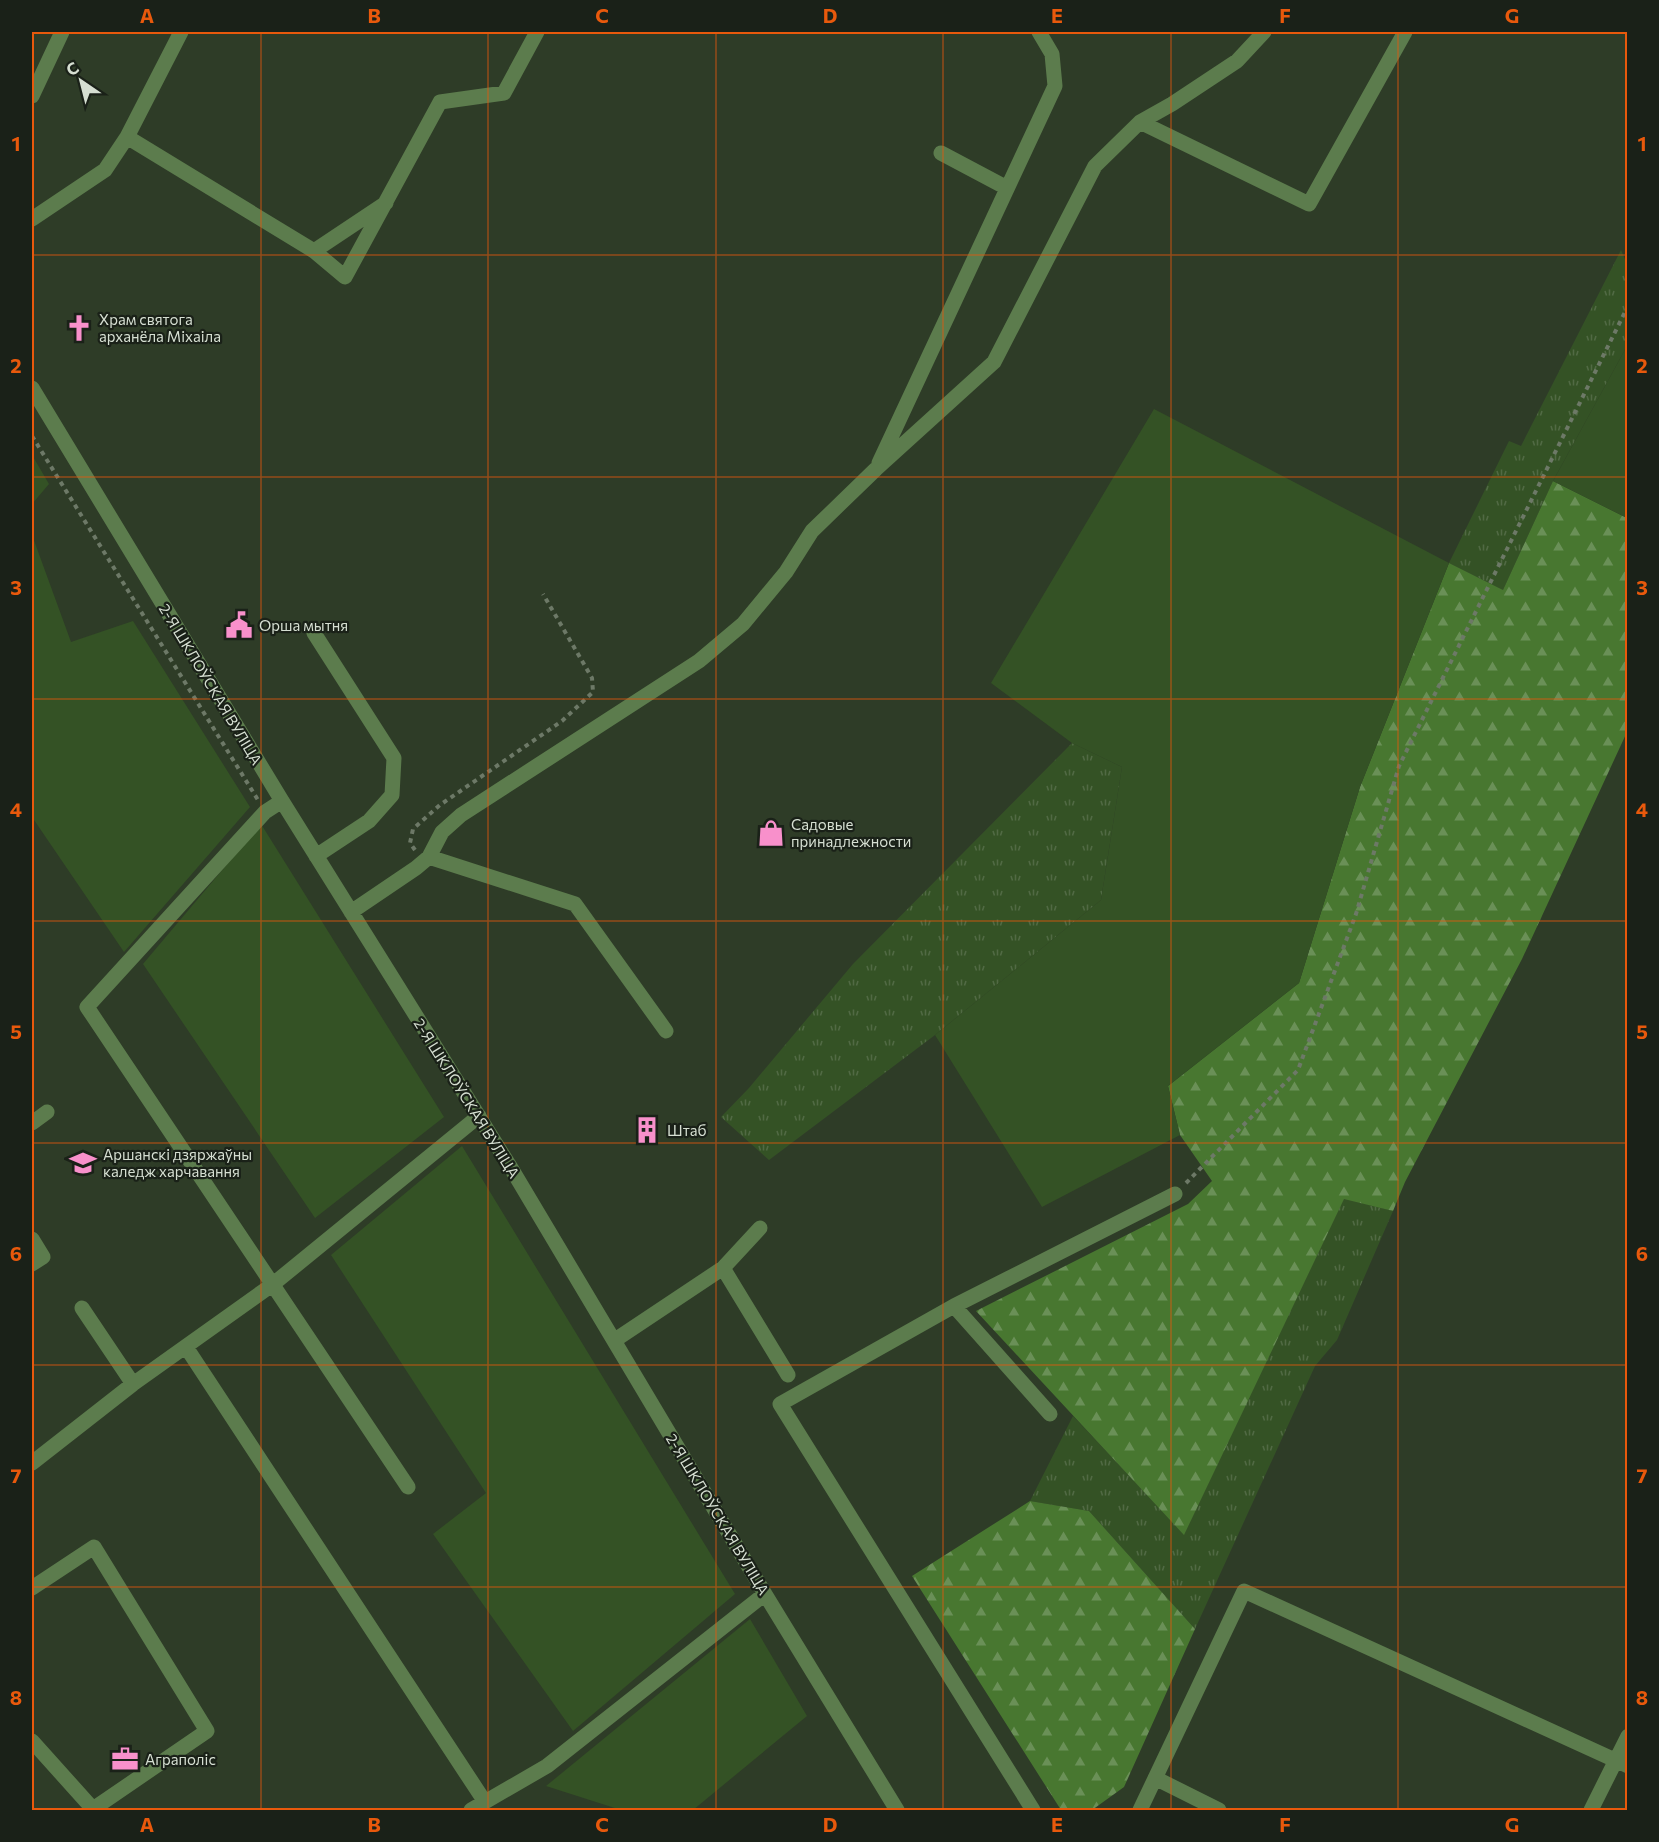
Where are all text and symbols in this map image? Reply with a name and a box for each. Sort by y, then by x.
text: A [140,3,154,27]
text: B [367,3,381,27]
text: C [595,3,609,27]
text: D [823,3,837,27]
text: E [1051,3,1063,27]
text: F [1279,3,1291,27]
text: G [1505,3,1519,27]
north arrow [51,51,111,111]
text: С [62,57,82,79]
text: 1 [11,131,21,155]
text: 1 [1637,131,1647,155]
place label: Храм святога арханёла Міхаіла [99,310,221,345]
church icon: Храм святога арханёла Міхаіла [64,313,94,343]
text: 2 [10,353,22,377]
text: 2 [1636,353,1648,377]
text: 3 [10,575,22,599]
text: 3 [1636,575,1648,599]
street label: 2-Я ШКЛОЎСКАЯ ВУЛІЦА [156,600,266,768]
public building icon: Орша мытня [224,610,254,640]
place label: Орша мытня [259,616,348,634]
text: 4 [10,797,22,821]
text: 4 [1636,797,1648,821]
place label: Садовые принадлежности [791,815,911,850]
shop icon: Садовые принадлежности [756,818,786,848]
street label: 2-Я ШКЛОЎСКАЯ ВУЛІЦА [410,1015,524,1181]
text: 5 [10,1019,22,1043]
text: 5 [1636,1019,1648,1043]
building icon: Штаб [632,1115,662,1145]
place label: Штаб [667,1121,707,1139]
place label: Аршанскі дзяржаўны каледж харчавання [103,1145,252,1180]
school or university icon: Аршанскі дзяржаўны каледж харчавання [68,1148,98,1178]
text: 6 [10,1241,22,1265]
text: 6 [1636,1241,1648,1265]
street label: 2-Я ШКЛОЎСКАЯ ВУЛІЦА [663,1430,773,1598]
text: 7 [11,1463,22,1487]
text: 7 [1637,1463,1648,1487]
text: 8 [10,1685,22,1709]
text: 8 [1636,1685,1648,1709]
office icon: Аграполіс [110,1744,140,1774]
place label: Аграполіс [145,1750,216,1768]
text: A [140,1812,154,1836]
text: B [367,1812,381,1836]
text: C [595,1812,609,1836]
text: D [823,1812,837,1836]
text: E [1051,1812,1063,1836]
text: F [1279,1812,1291,1836]
text: G [1505,1812,1519,1836]

